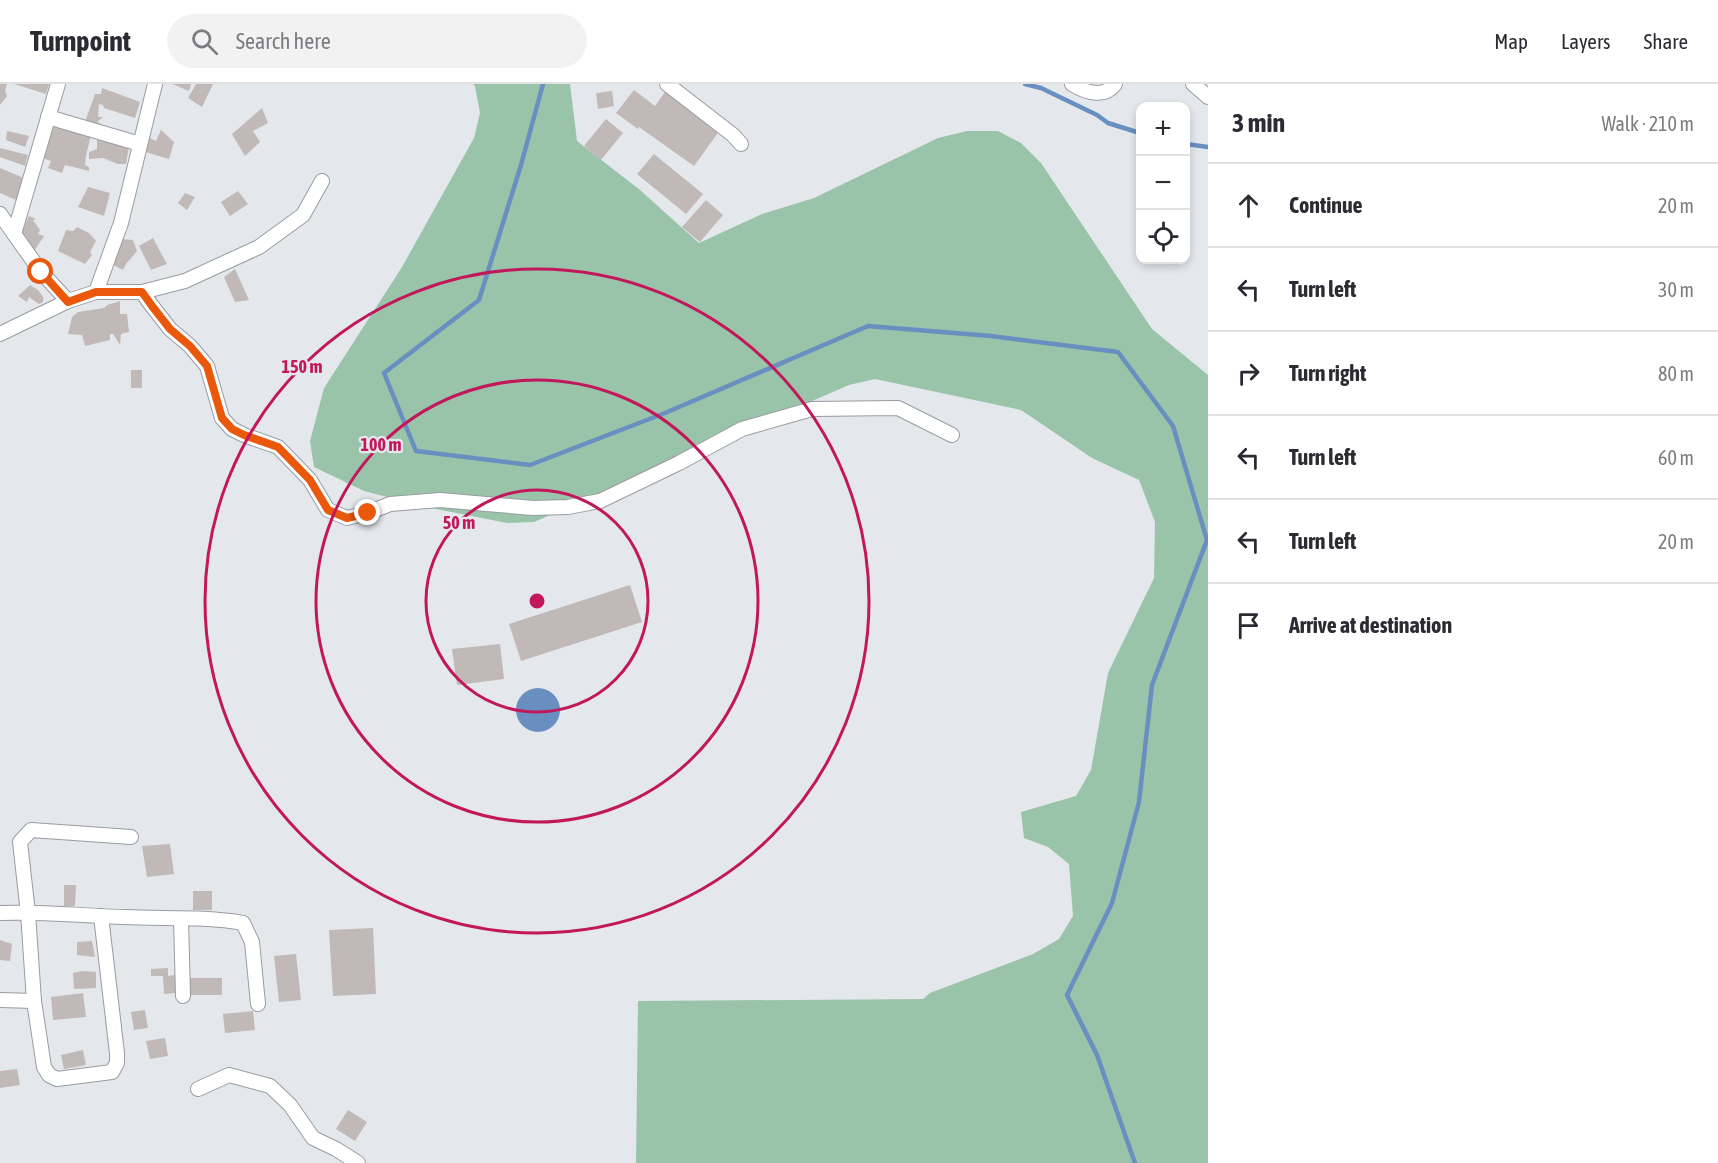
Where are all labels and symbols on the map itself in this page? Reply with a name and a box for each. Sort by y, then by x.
route start [27,258,53,284]
text: 150 m [282,356,322,377]
text: 100 m [361,434,401,455]
route end [354,499,380,525]
text: 50 m [443,512,475,533]
centre of rings [527,591,547,611]

